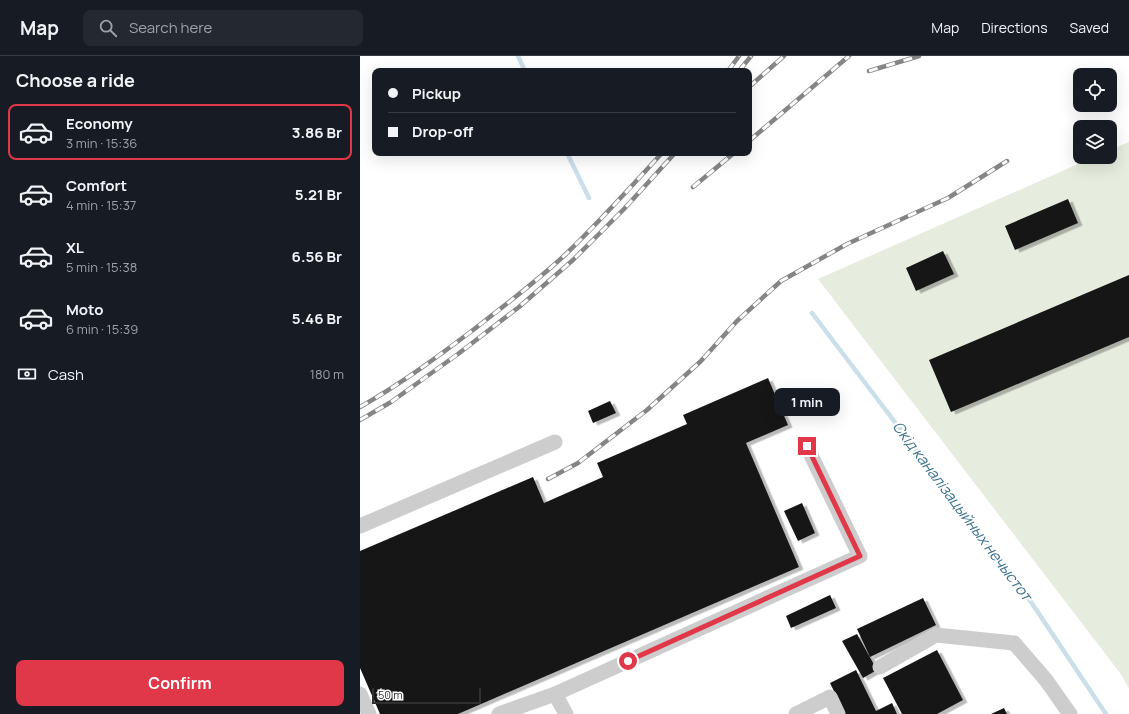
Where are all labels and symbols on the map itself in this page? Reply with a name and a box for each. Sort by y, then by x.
callout: 1 min [774,388,840,416]
water label: Скід каналізацыйных нечыстот [888,417,1038,607]
route end [798,437,816,455]
route start [619,652,637,670]
scale bar [372,686,481,705]

